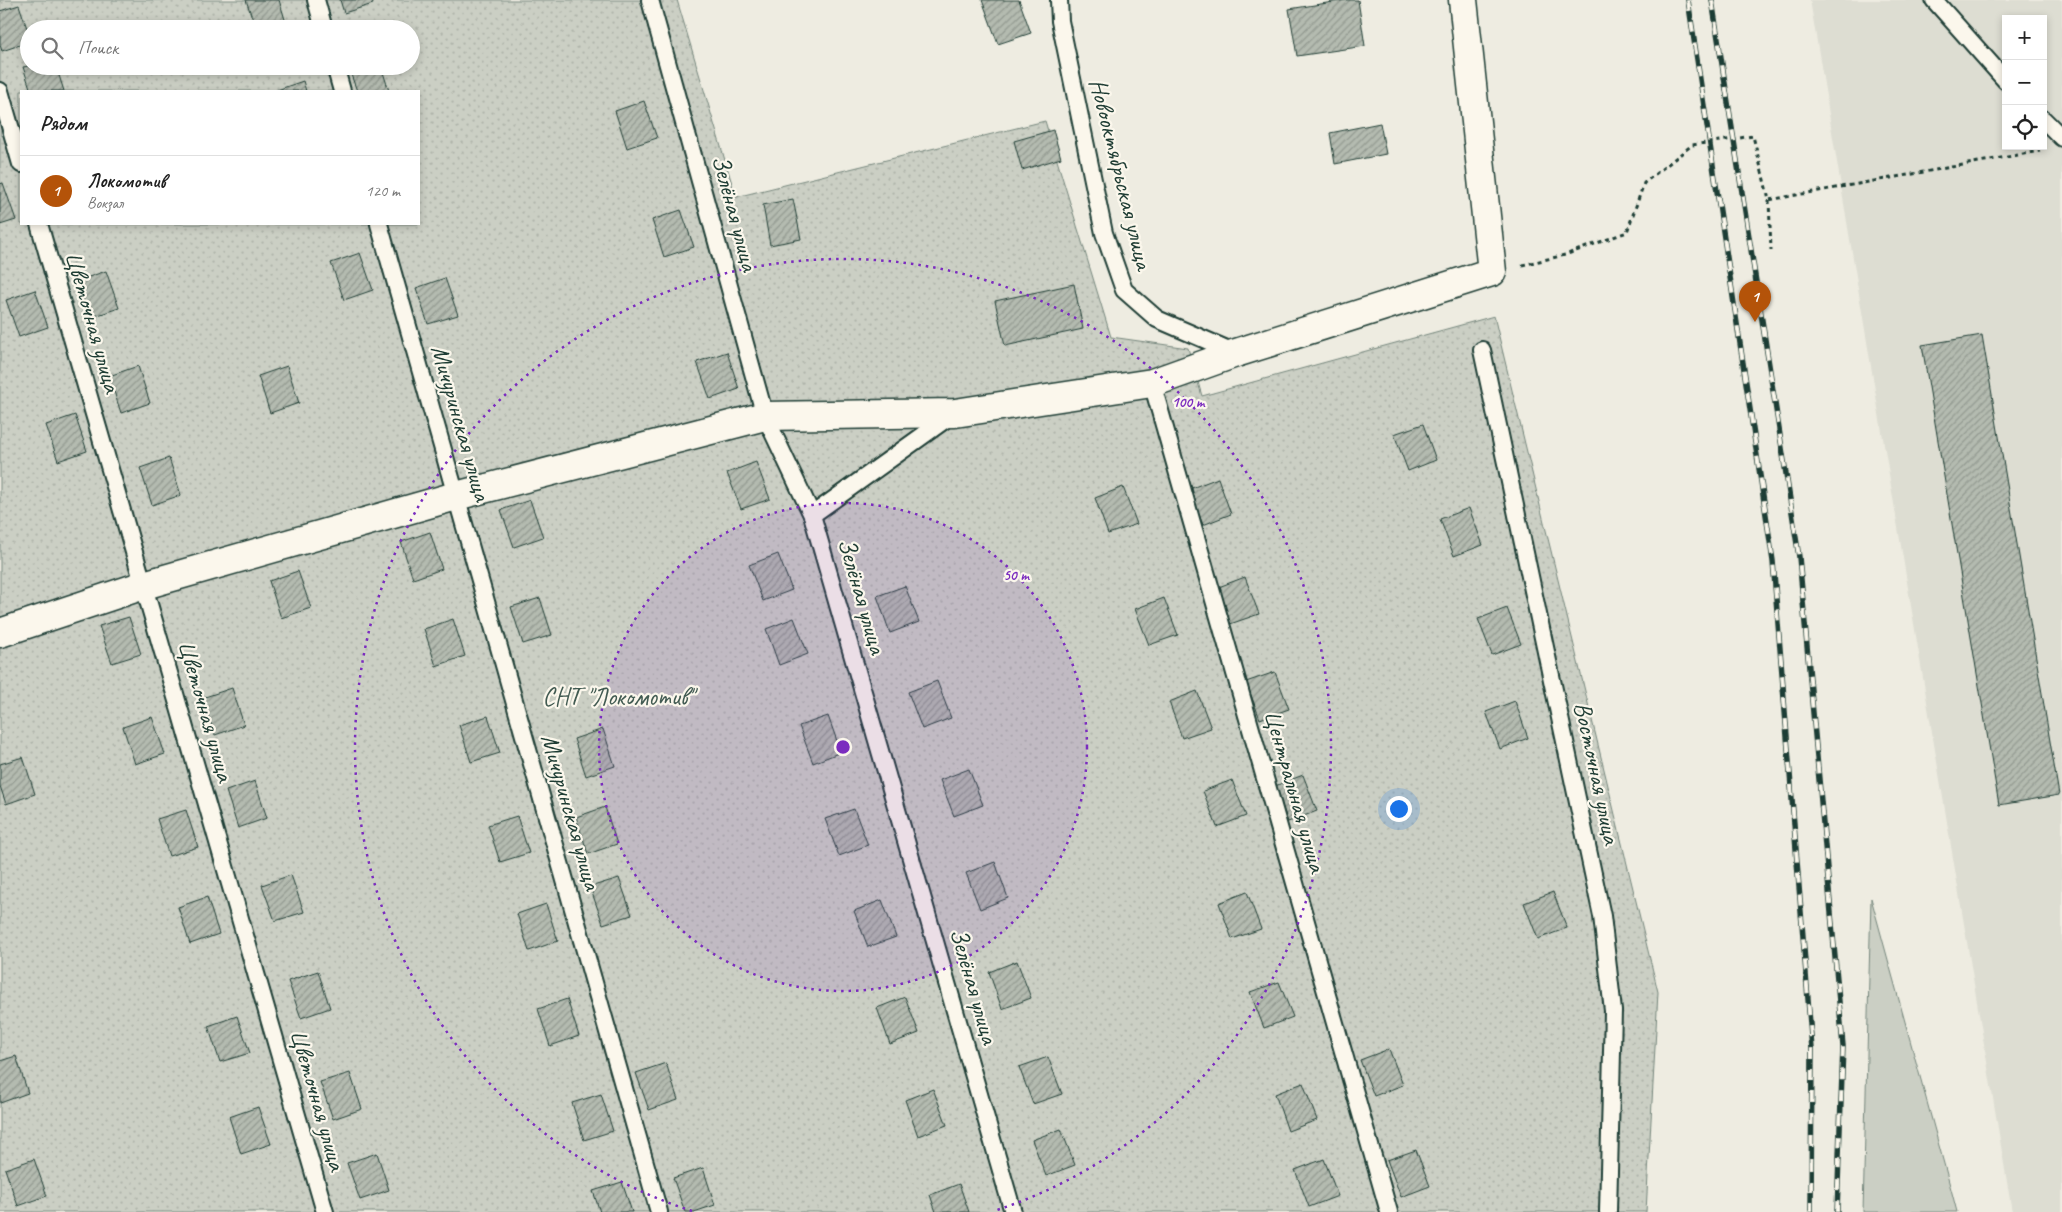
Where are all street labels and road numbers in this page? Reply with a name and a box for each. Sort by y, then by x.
street label: Новооктябрьская улица [1082,75,1161,276]
street label: Зелёная улица [704,151,766,276]
street label: Цветочная улица [58,248,129,398]
street label: Мичуринская улица [423,341,499,507]
street label: Зелёная улица [830,534,894,659]
street label: Цветочная улица [171,637,242,787]
street label: Восточная улица [1566,699,1628,849]
street label: Центральная улица [1257,706,1334,878]
street label: Мичуринская улица [533,730,609,896]
street label: Зелёная улица [942,924,1006,1049]
street label: Цветочная улица [283,1026,354,1176]

